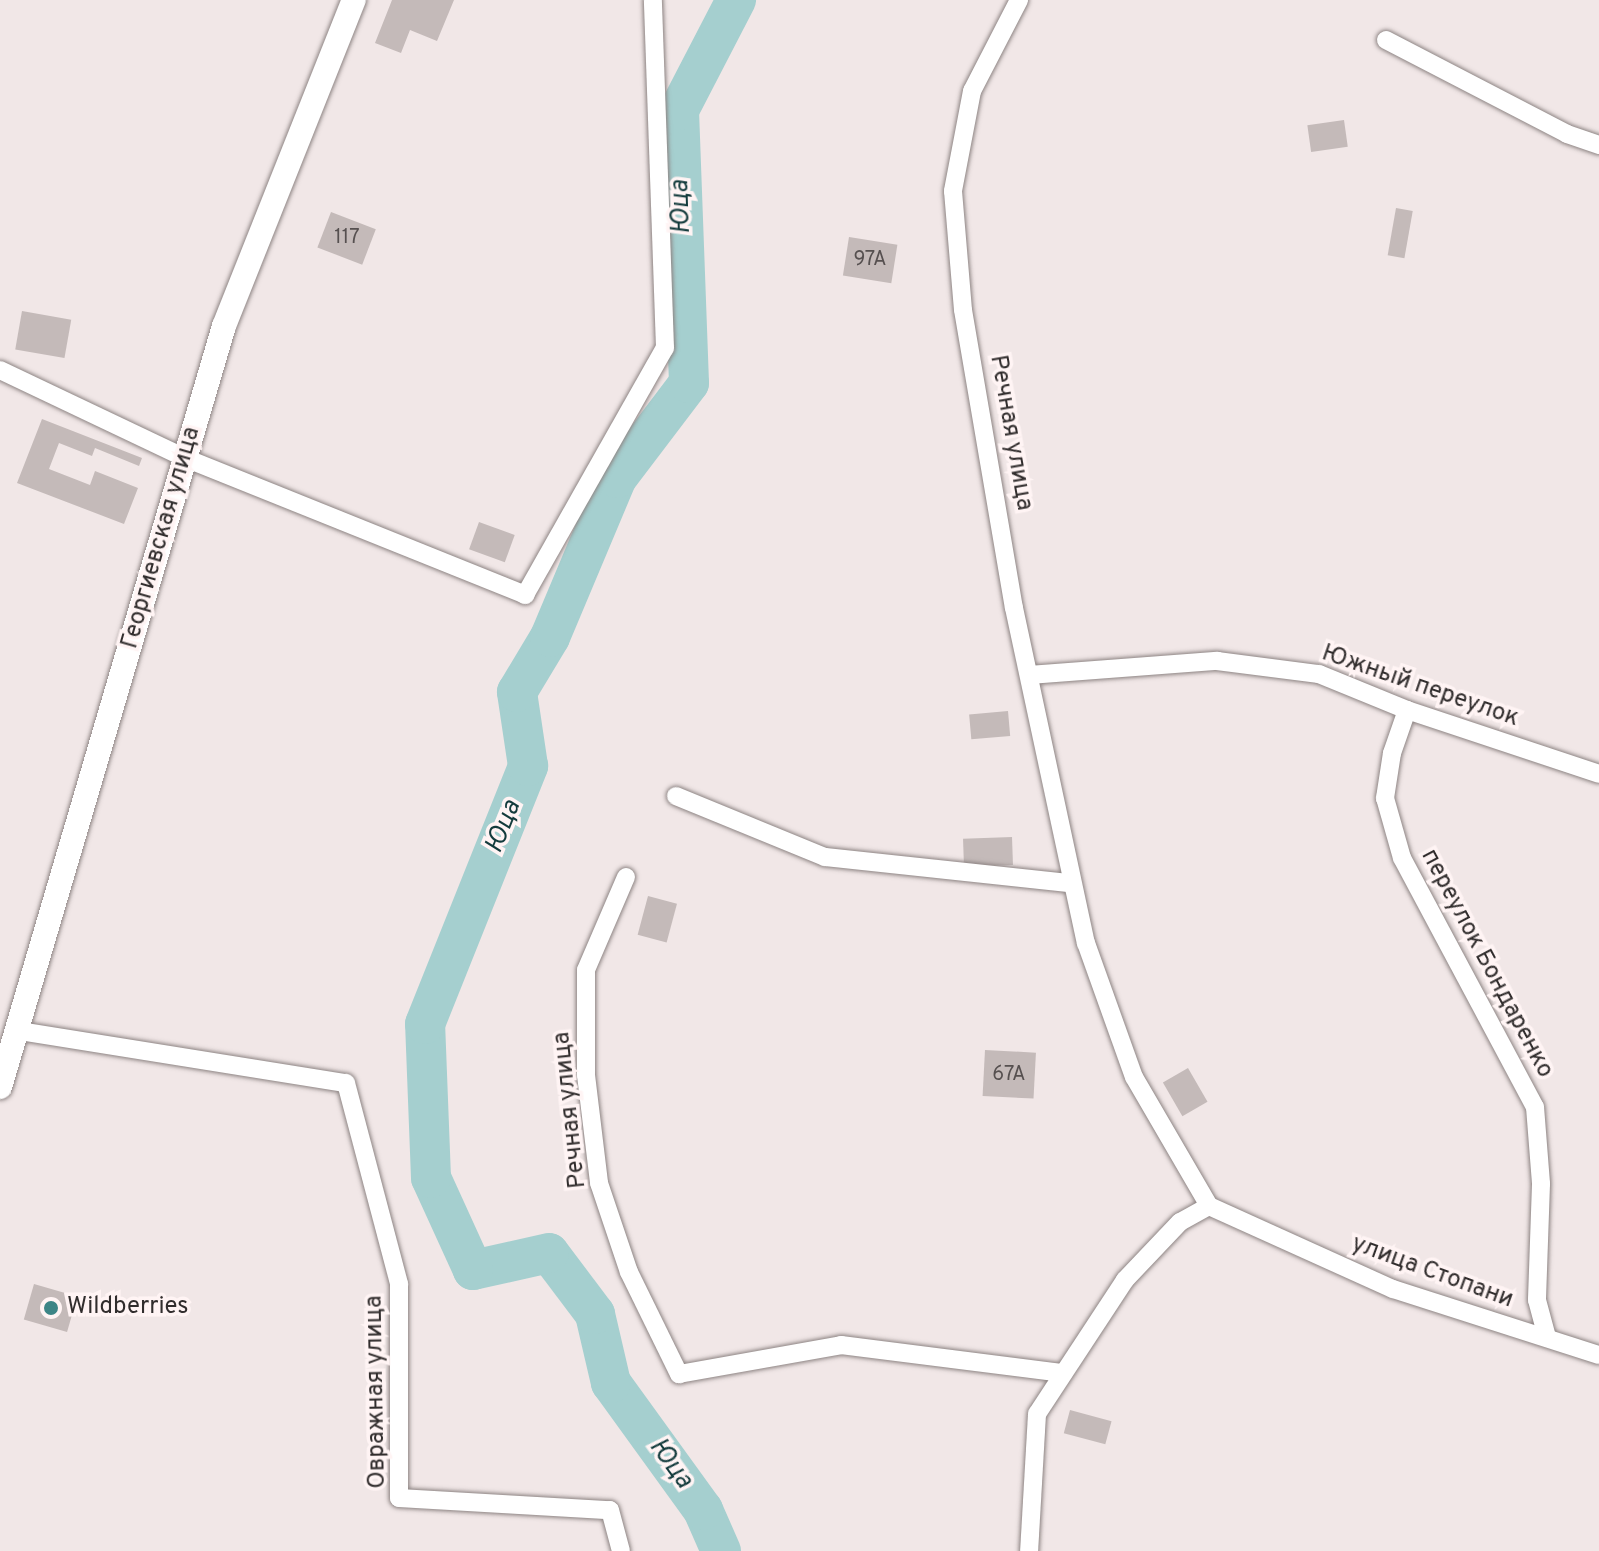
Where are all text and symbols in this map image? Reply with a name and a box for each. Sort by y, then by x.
water label: Юца [665,179,699,235]
house number: 117 [334,226,360,250]
house number: 97А [853,248,887,272]
street label: Речная улица [982,353,1038,513]
street label: Георгиевская улица [117,424,207,652]
street label: Южный переулок [1318,640,1522,734]
water label: Юца [479,796,529,858]
street label: переулок Бондаренко [1414,845,1558,1083]
street label: Речная улица [548,1030,594,1190]
house number: 67А [992,1063,1026,1087]
street label: улица Стопани [1347,1230,1517,1316]
place label: Wildberries [67,1294,189,1322]
street label: Овражная улица [361,1295,393,1489]
marker: Wildberries [42,1299,60,1317]
water label: Юца [641,1433,699,1495]

